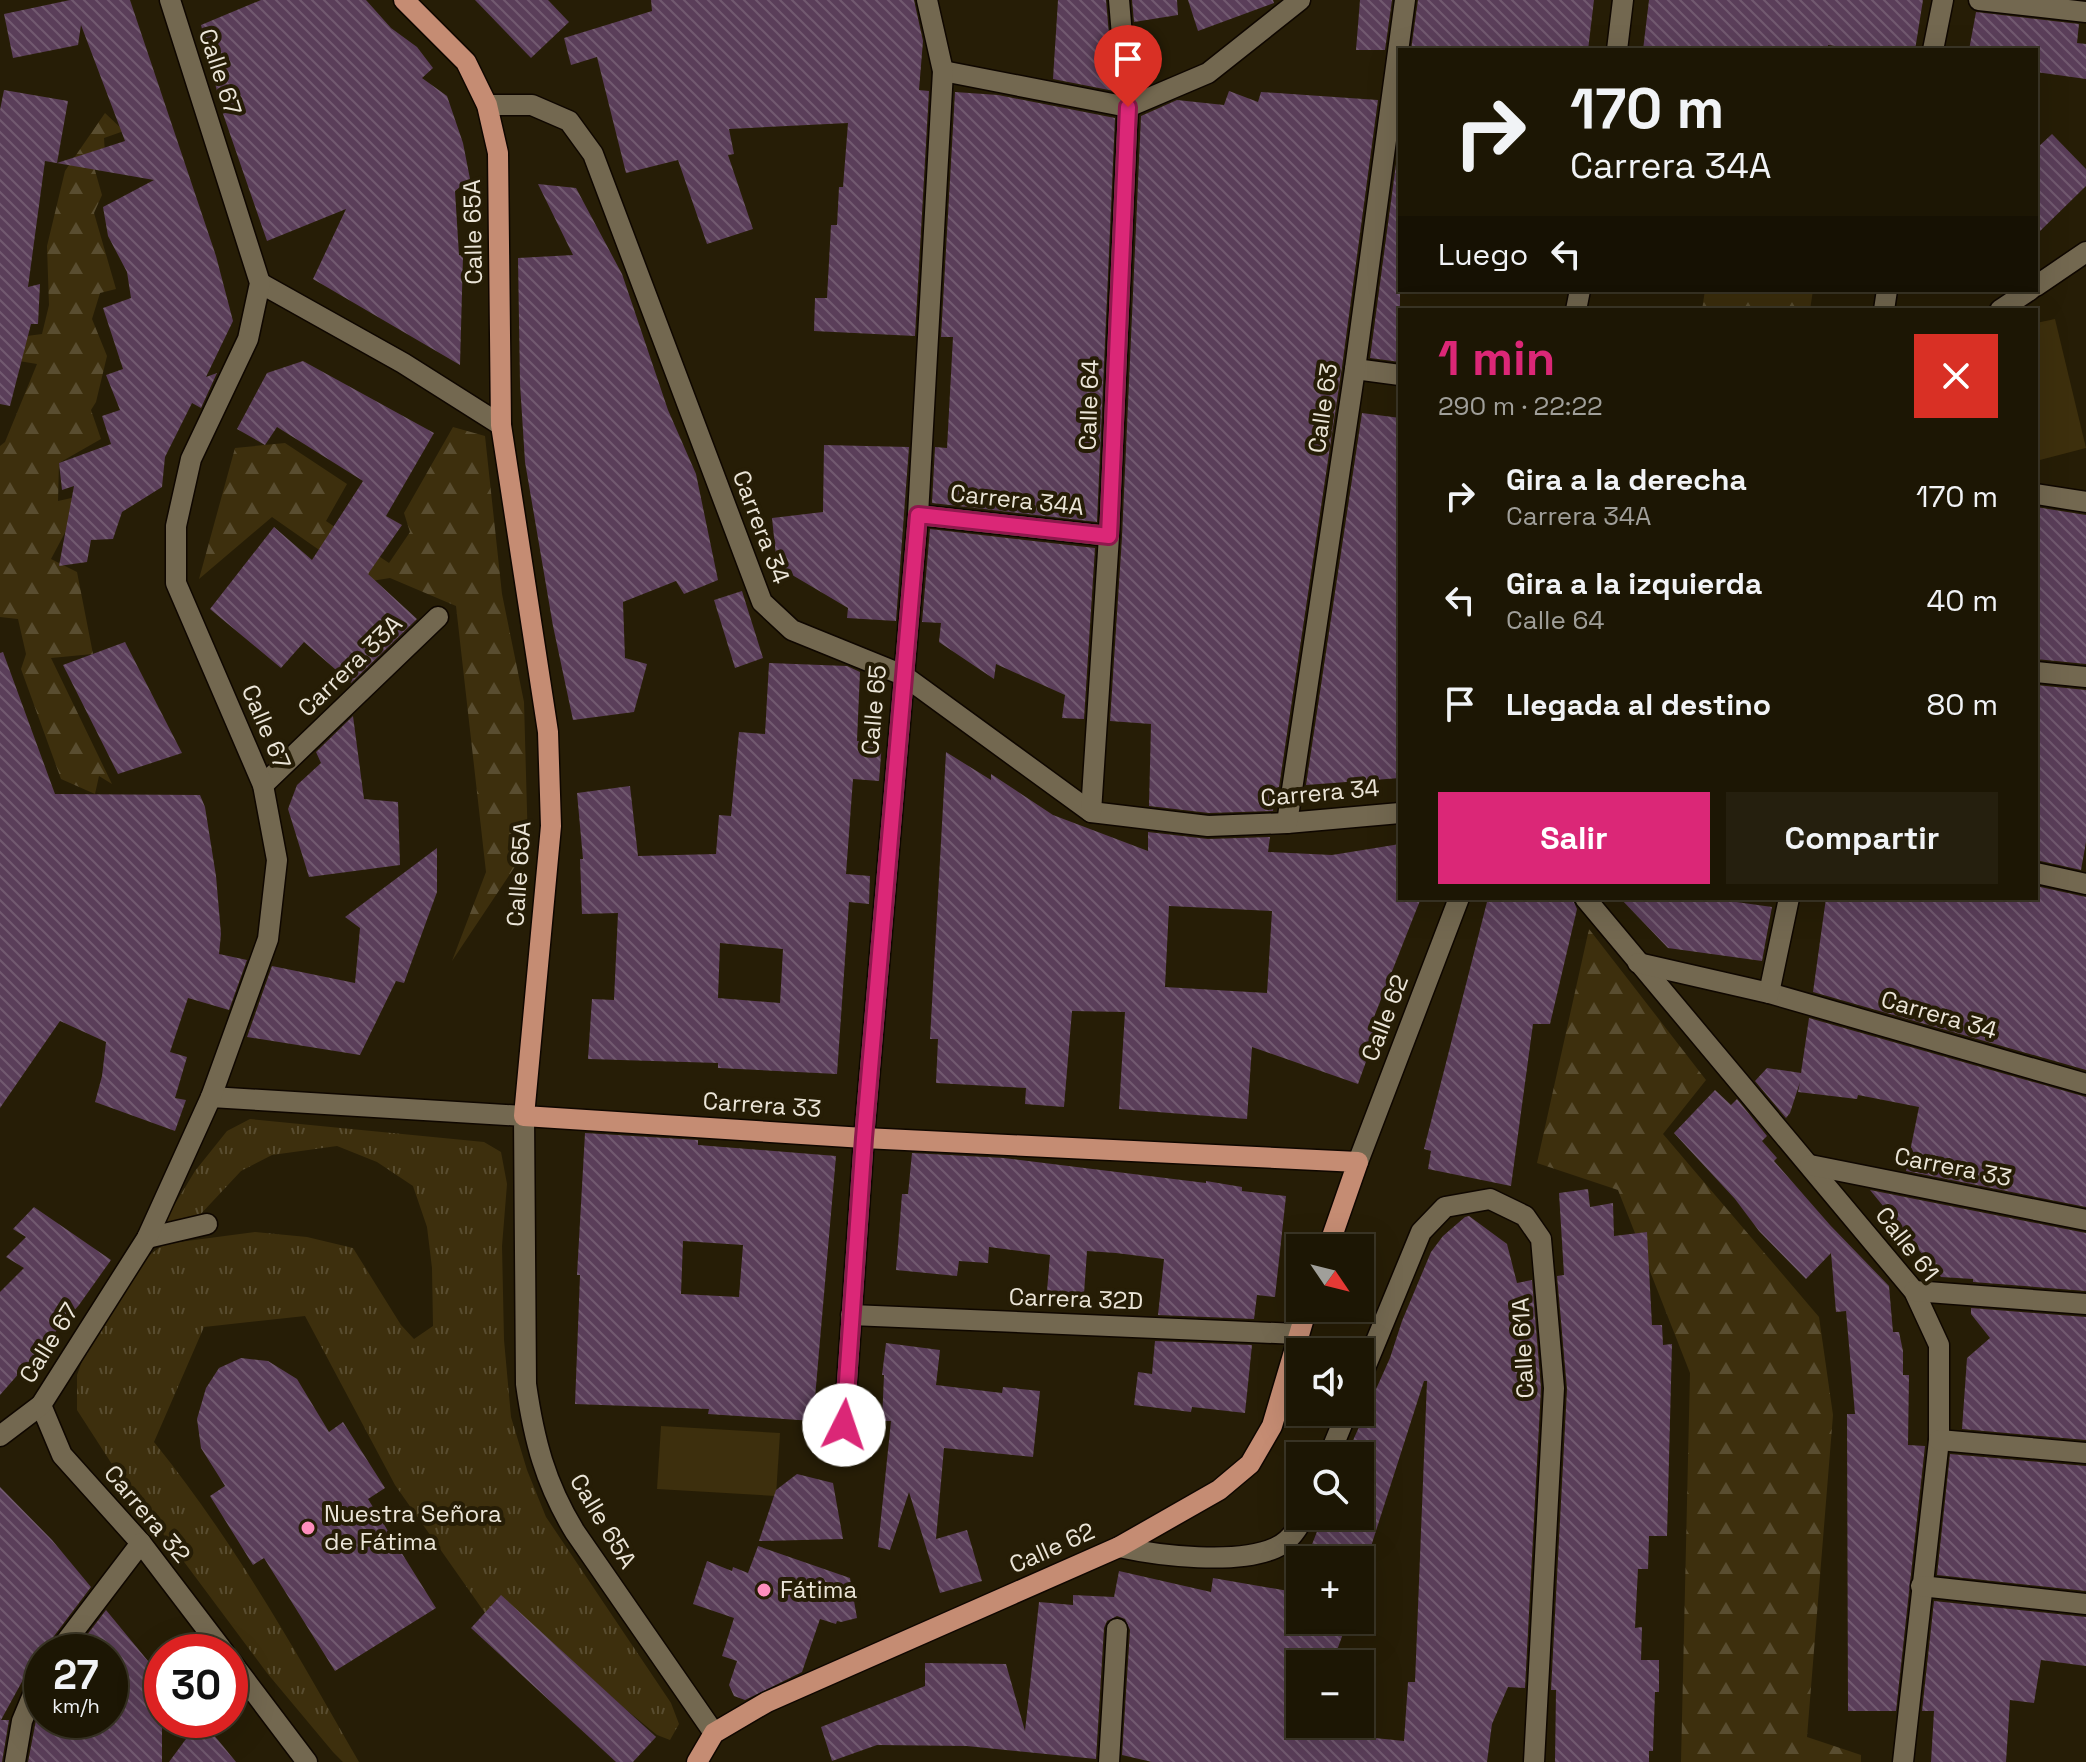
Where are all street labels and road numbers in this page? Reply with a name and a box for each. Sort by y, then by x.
street label: Calle 67 [192,25,249,119]
street label: Calle 65A [456,179,489,285]
street label: Calle 64 [1071,359,1106,451]
street label: Calle 63 [1301,361,1344,455]
street label: Carrera 34 [726,466,797,588]
street label: Carrera 34A [949,477,1085,522]
street label: Carrera 33A [291,608,409,723]
street label: Calle 65 [854,664,893,756]
street label: Calle 67 [235,680,298,774]
street label: Carrera 34 [1259,772,1381,813]
street label: Calle 65A [499,820,538,928]
street label: Calle 62 [1354,970,1415,1066]
street label: Carrera 34 [1878,983,2001,1046]
street label: Carrera 33 [702,1085,822,1124]
street label: Carrera 33 [1892,1140,2014,1193]
street label: Calle 61 [1869,1200,1946,1287]
street label: Carrera 32D [1008,1281,1144,1316]
street label: Calle 67 [12,1297,85,1389]
street label: Calle 61A [1504,1297,1541,1399]
street label: Carrera 32 [97,1458,197,1569]
street label: Calle 65A [563,1468,644,1574]
street label: Calle 62 [1004,1515,1099,1580]

